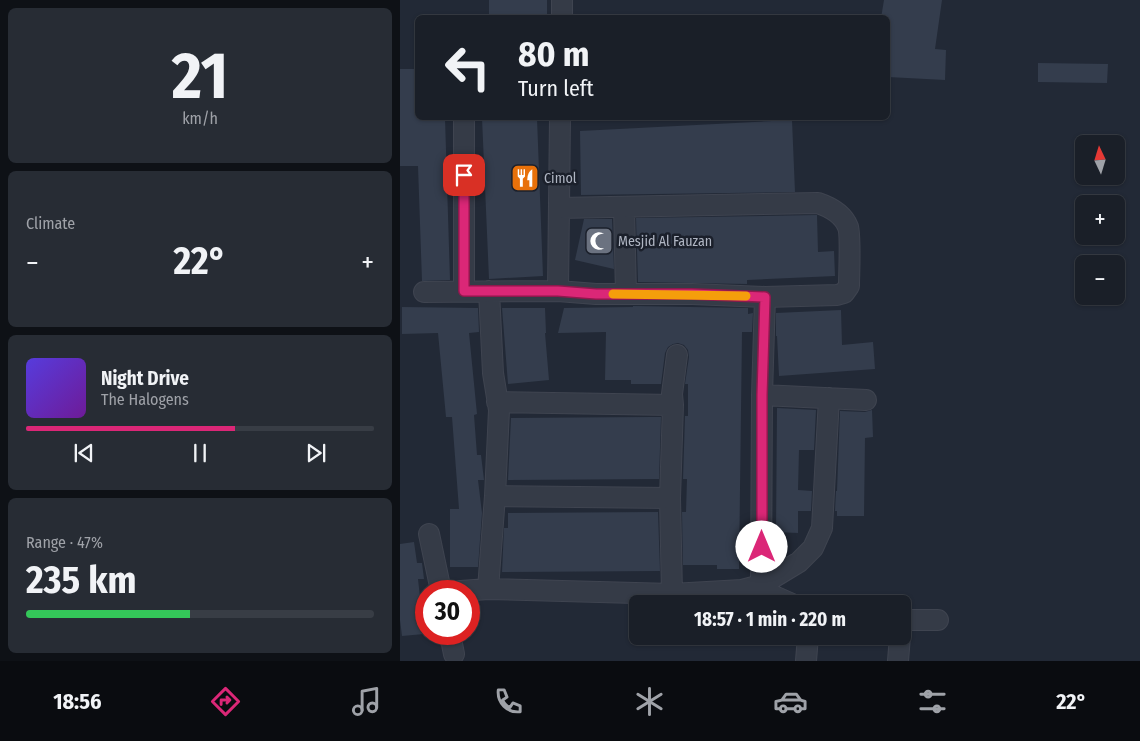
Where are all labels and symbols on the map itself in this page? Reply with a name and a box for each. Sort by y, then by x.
north arrow [1075,135,1125,185]
pin [443,154,485,196]
restaurant icon: Cimol [510,163,540,193]
place label: Cimol [544,170,577,187]
mosque icon: Mesjid Al Fauzan [584,226,614,256]
place label: Mesjid Al Fauzan [618,233,712,250]
position arrow [735,520,787,572]
speed limit sign: 30 [415,580,480,645]

